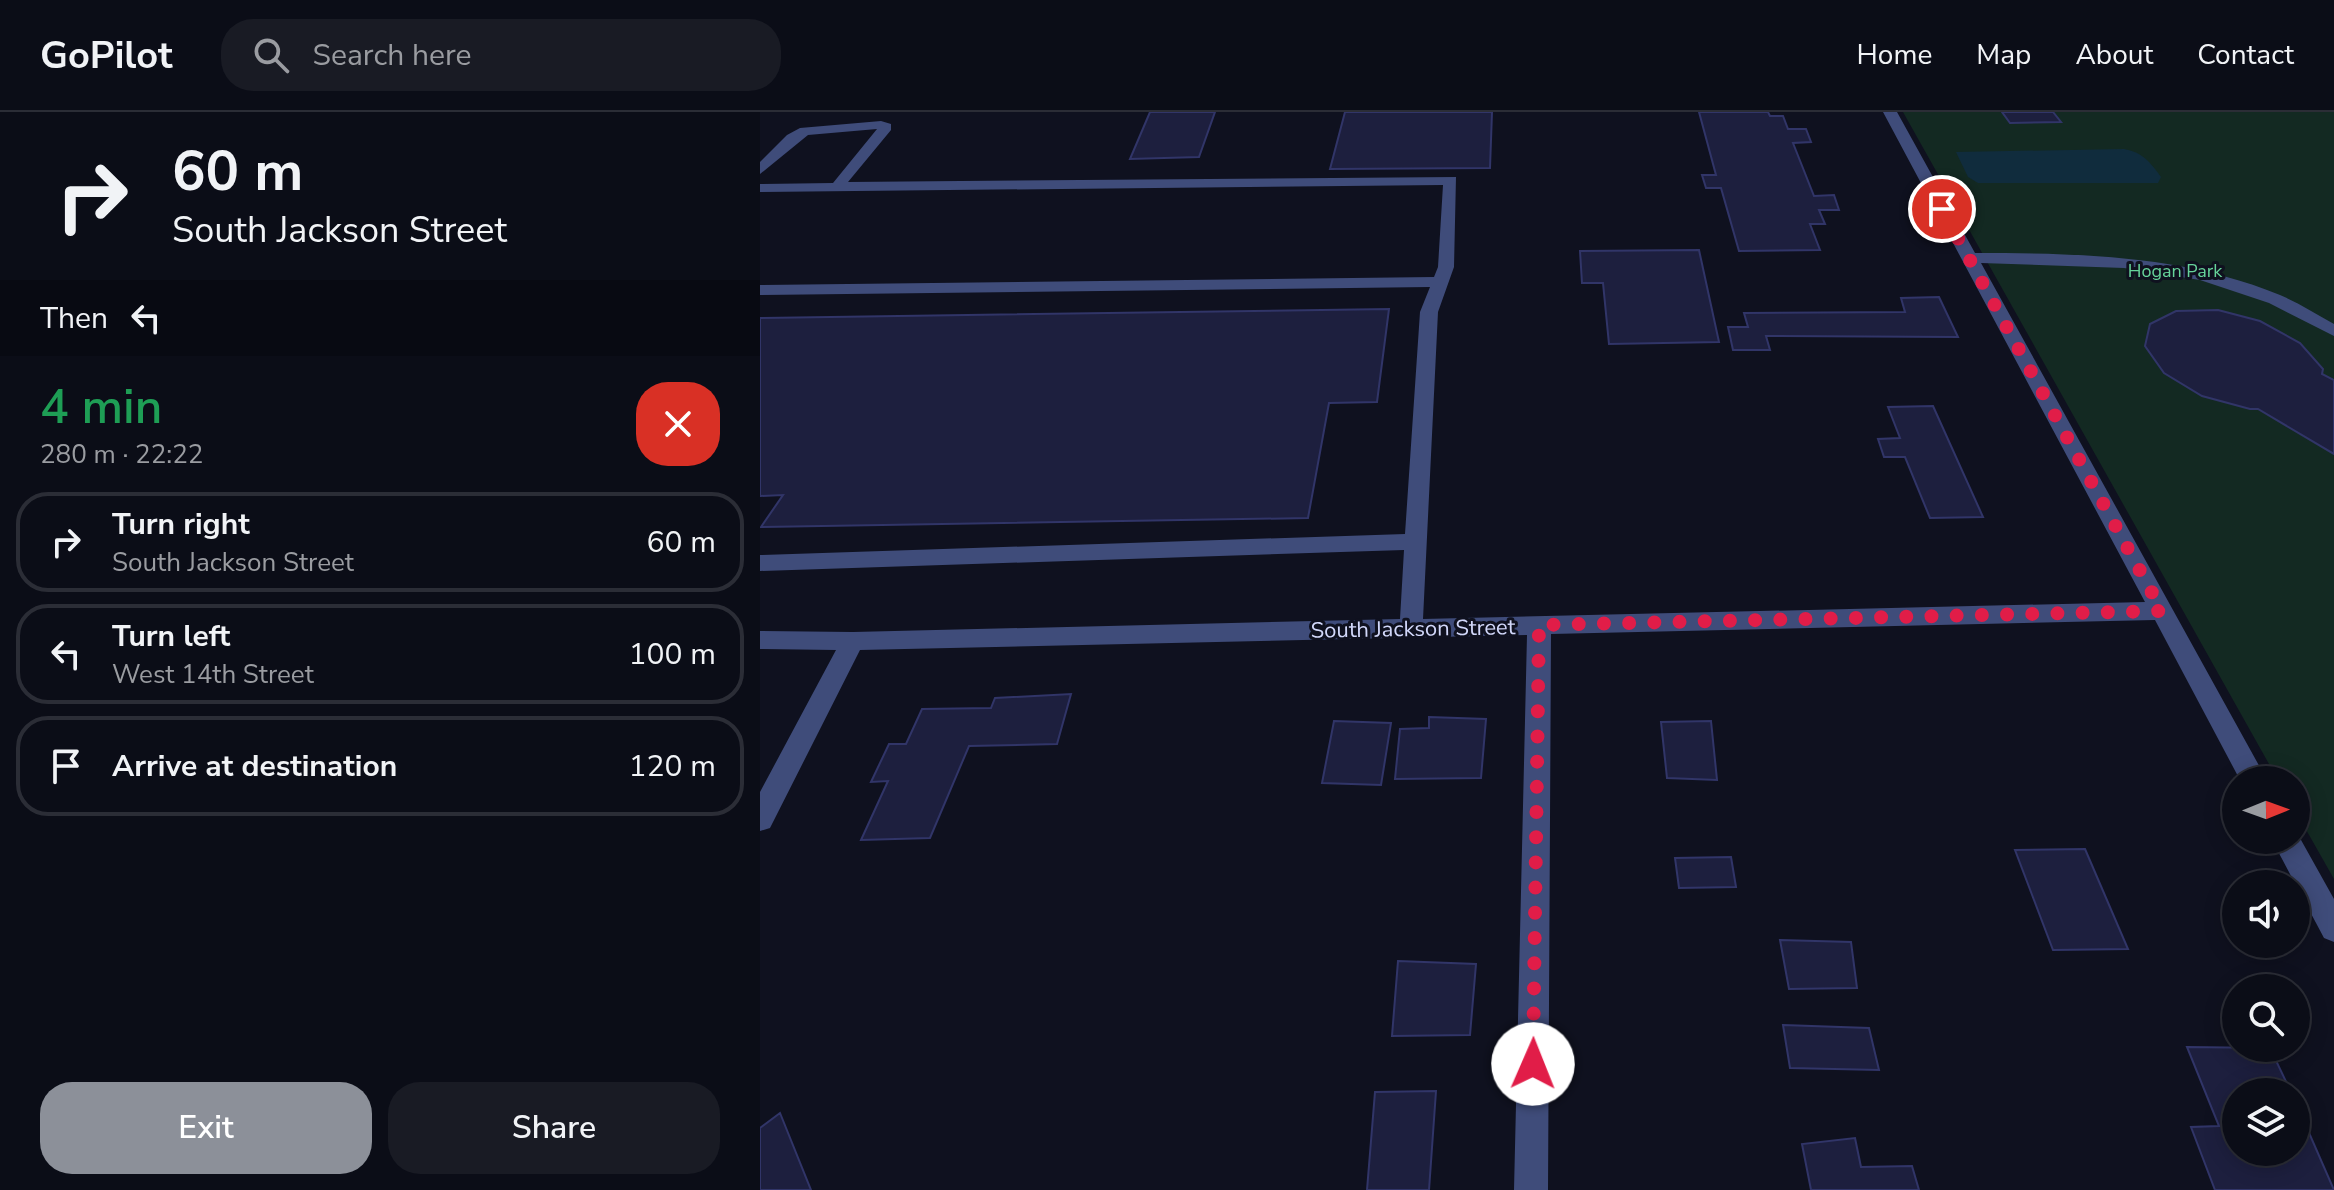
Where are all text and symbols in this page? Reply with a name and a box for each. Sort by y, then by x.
search box [221,19,781,91]
text: GoPilot [40,30,173,81]
icon: search [249,33,293,77]
text: Search here [313,35,472,76]
text: Home [1857,36,1932,74]
text: Map [1976,36,2031,74]
text: About [2075,36,2153,74]
text: Contact [2197,36,2294,74]
text: 60 m [172,133,303,210]
icon: right [40,144,144,248]
pin [1908,175,1976,243]
icon: arrive [1920,187,1964,231]
text: South Jackson Street [172,206,507,255]
park label: Hogan Park [2128,259,2223,283]
icon: left [124,296,168,340]
text: Then [40,298,108,339]
text: 4 min [40,374,162,440]
button: close [636,382,720,466]
text: 280 m · 22:22 [40,437,203,472]
text: Turn right [112,504,250,545]
icon: right [44,520,88,564]
text: 60 m [647,522,716,563]
text: South Jackson Street [112,545,354,580]
street label: South Jackson Street [1310,612,1516,646]
text: Turn left [112,616,230,657]
icon: left [44,632,88,676]
text: 100 m [629,634,716,675]
text: West 14th Street [112,657,314,692]
icon: arrive [44,744,88,788]
text: Arrive at destination [112,746,397,787]
text: 120 m [629,746,716,787]
north arrow [2222,766,2310,854]
map controls [2222,766,2310,1166]
button: sound [2222,870,2310,958]
button: search [2222,974,2310,1062]
position arrow [1491,1022,1575,1106]
button: layers [2222,1078,2310,1166]
button: Exit [40,1082,372,1174]
button: Share [388,1082,720,1174]

